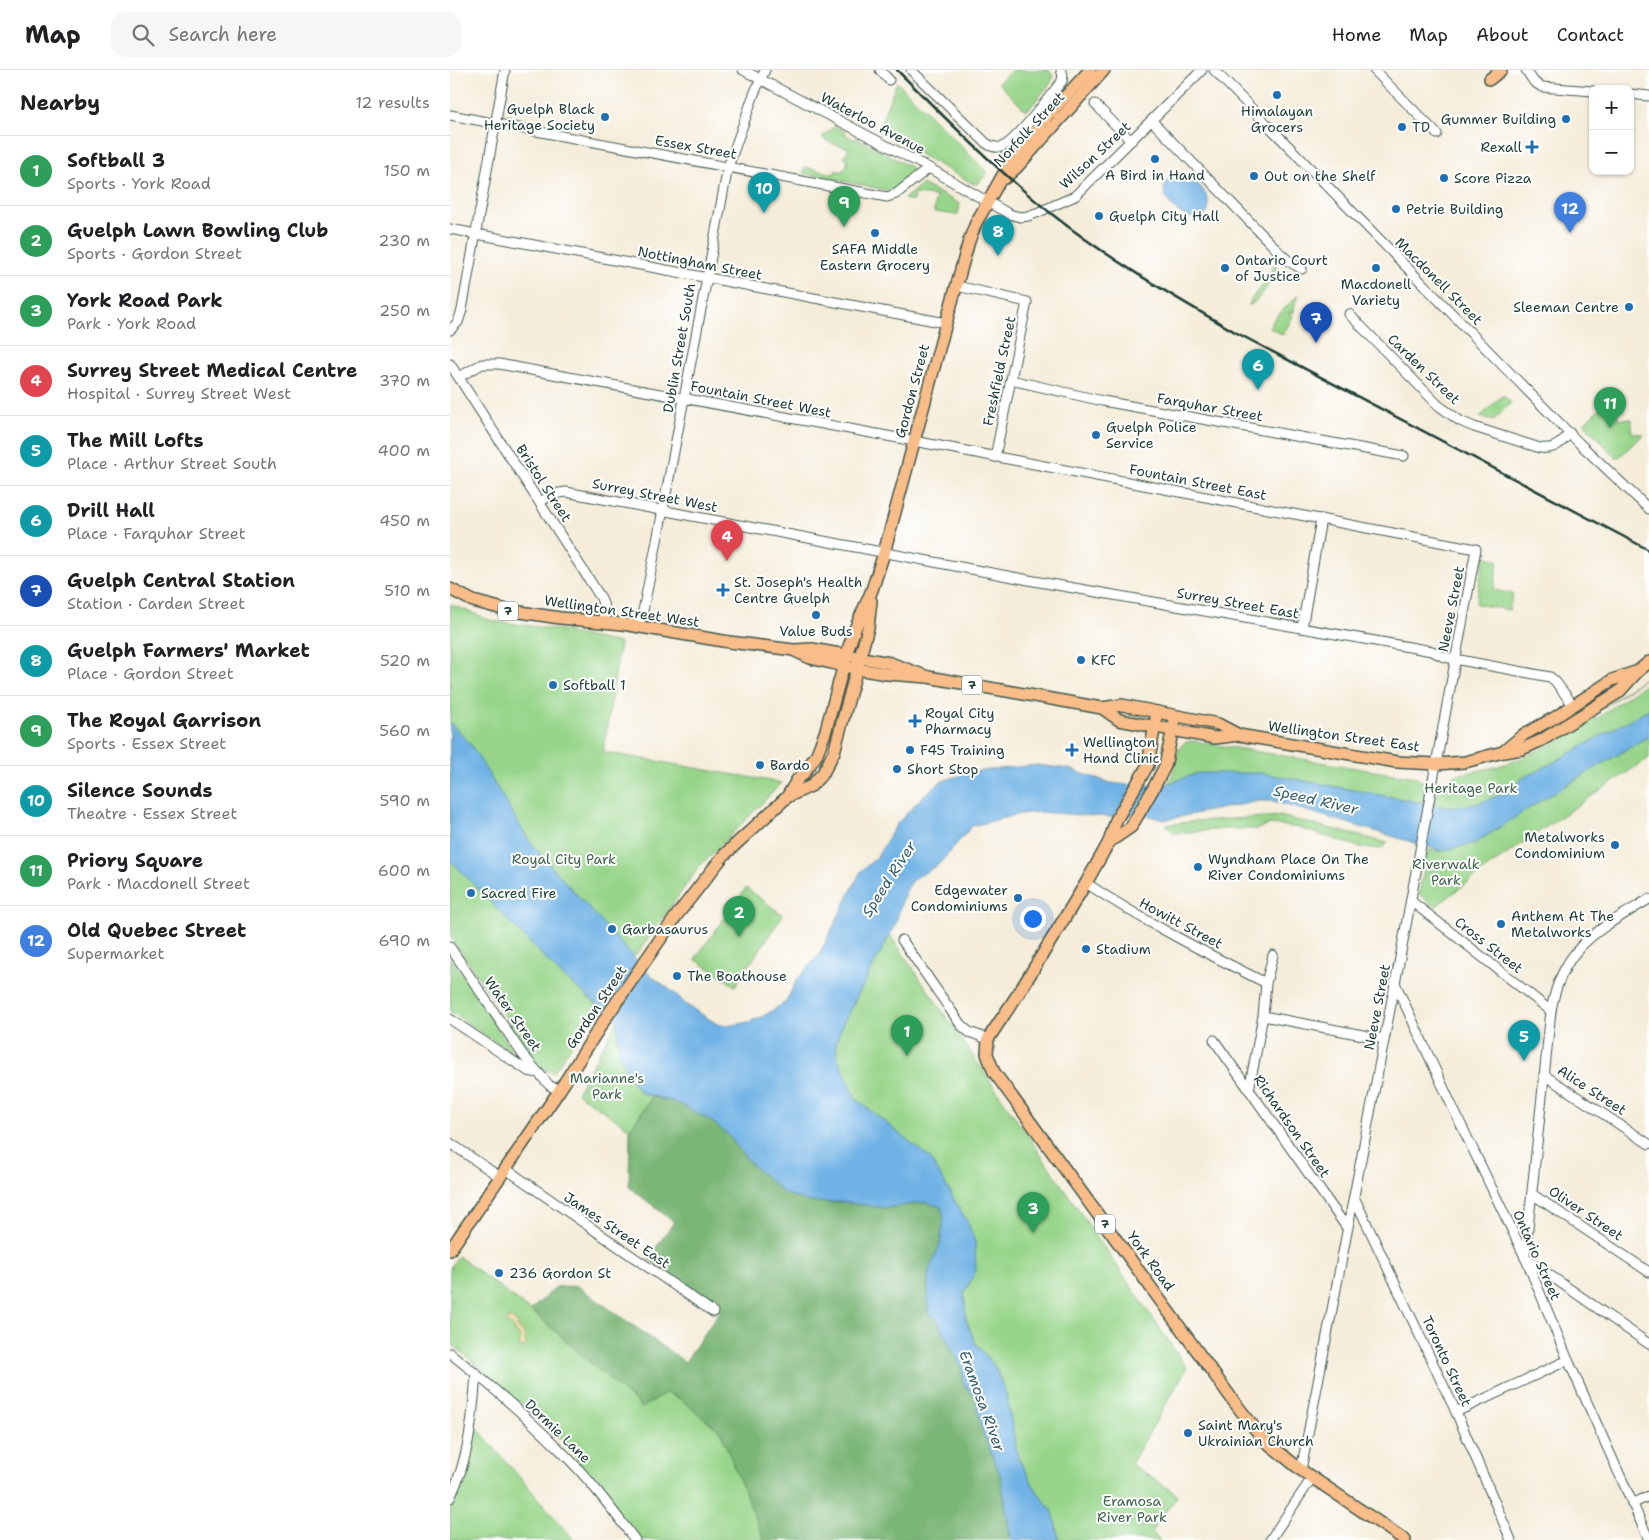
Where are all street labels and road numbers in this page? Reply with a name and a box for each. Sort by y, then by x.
street label: Waterloo Avenue [818,88,929,158]
street label: Norfolk Street [990,88,1068,170]
street label: Wilson Street [1056,117,1134,193]
street label: Essex Street [654,131,738,163]
street label: Macdonell Street [1391,233,1487,329]
street label: Nottingham Street [636,242,764,284]
street label: Dublin Street South [659,282,699,414]
street label: Freshfield Street [979,314,1019,428]
street label: Carden Street [1384,330,1464,408]
street label: Gordon Street [891,342,933,440]
street label: Fountain Street West [689,377,833,421]
street label: Farquhar Street [1156,389,1264,425]
street label: Bristol Street [512,441,576,525]
street label: Fountain Street East [1128,460,1268,504]
street label: Surrey Street West [591,474,719,516]
street label: Neeve Street [1434,565,1468,653]
street label: Surrey Street East [1175,583,1301,623]
street label: Wellington Street West [543,591,701,631]
road number: 7 [498,602,518,620]
road number: 7 [962,676,982,694]
street label: Wellington Street East [1267,716,1421,756]
street label: Howitt Street [1136,893,1226,953]
street label: Cross Street [1451,913,1527,977]
street label: Gordon Street [562,962,630,1052]
street label: Neeve Street [1360,963,1394,1051]
street label: Water Street [481,973,545,1055]
street label: Alice Street [1554,1061,1630,1119]
street label: Richardson Street [1250,1071,1334,1181]
street label: Oliver Street [1545,1182,1627,1244]
street label: James Street East [560,1188,674,1272]
street label: Ontario Street [1509,1207,1565,1303]
road number: 7 [1095,1214,1115,1234]
street label: York Road [1123,1228,1179,1294]
street label: Toronto Street [1418,1313,1476,1409]
street label: Dormie Lane [521,1395,595,1467]

